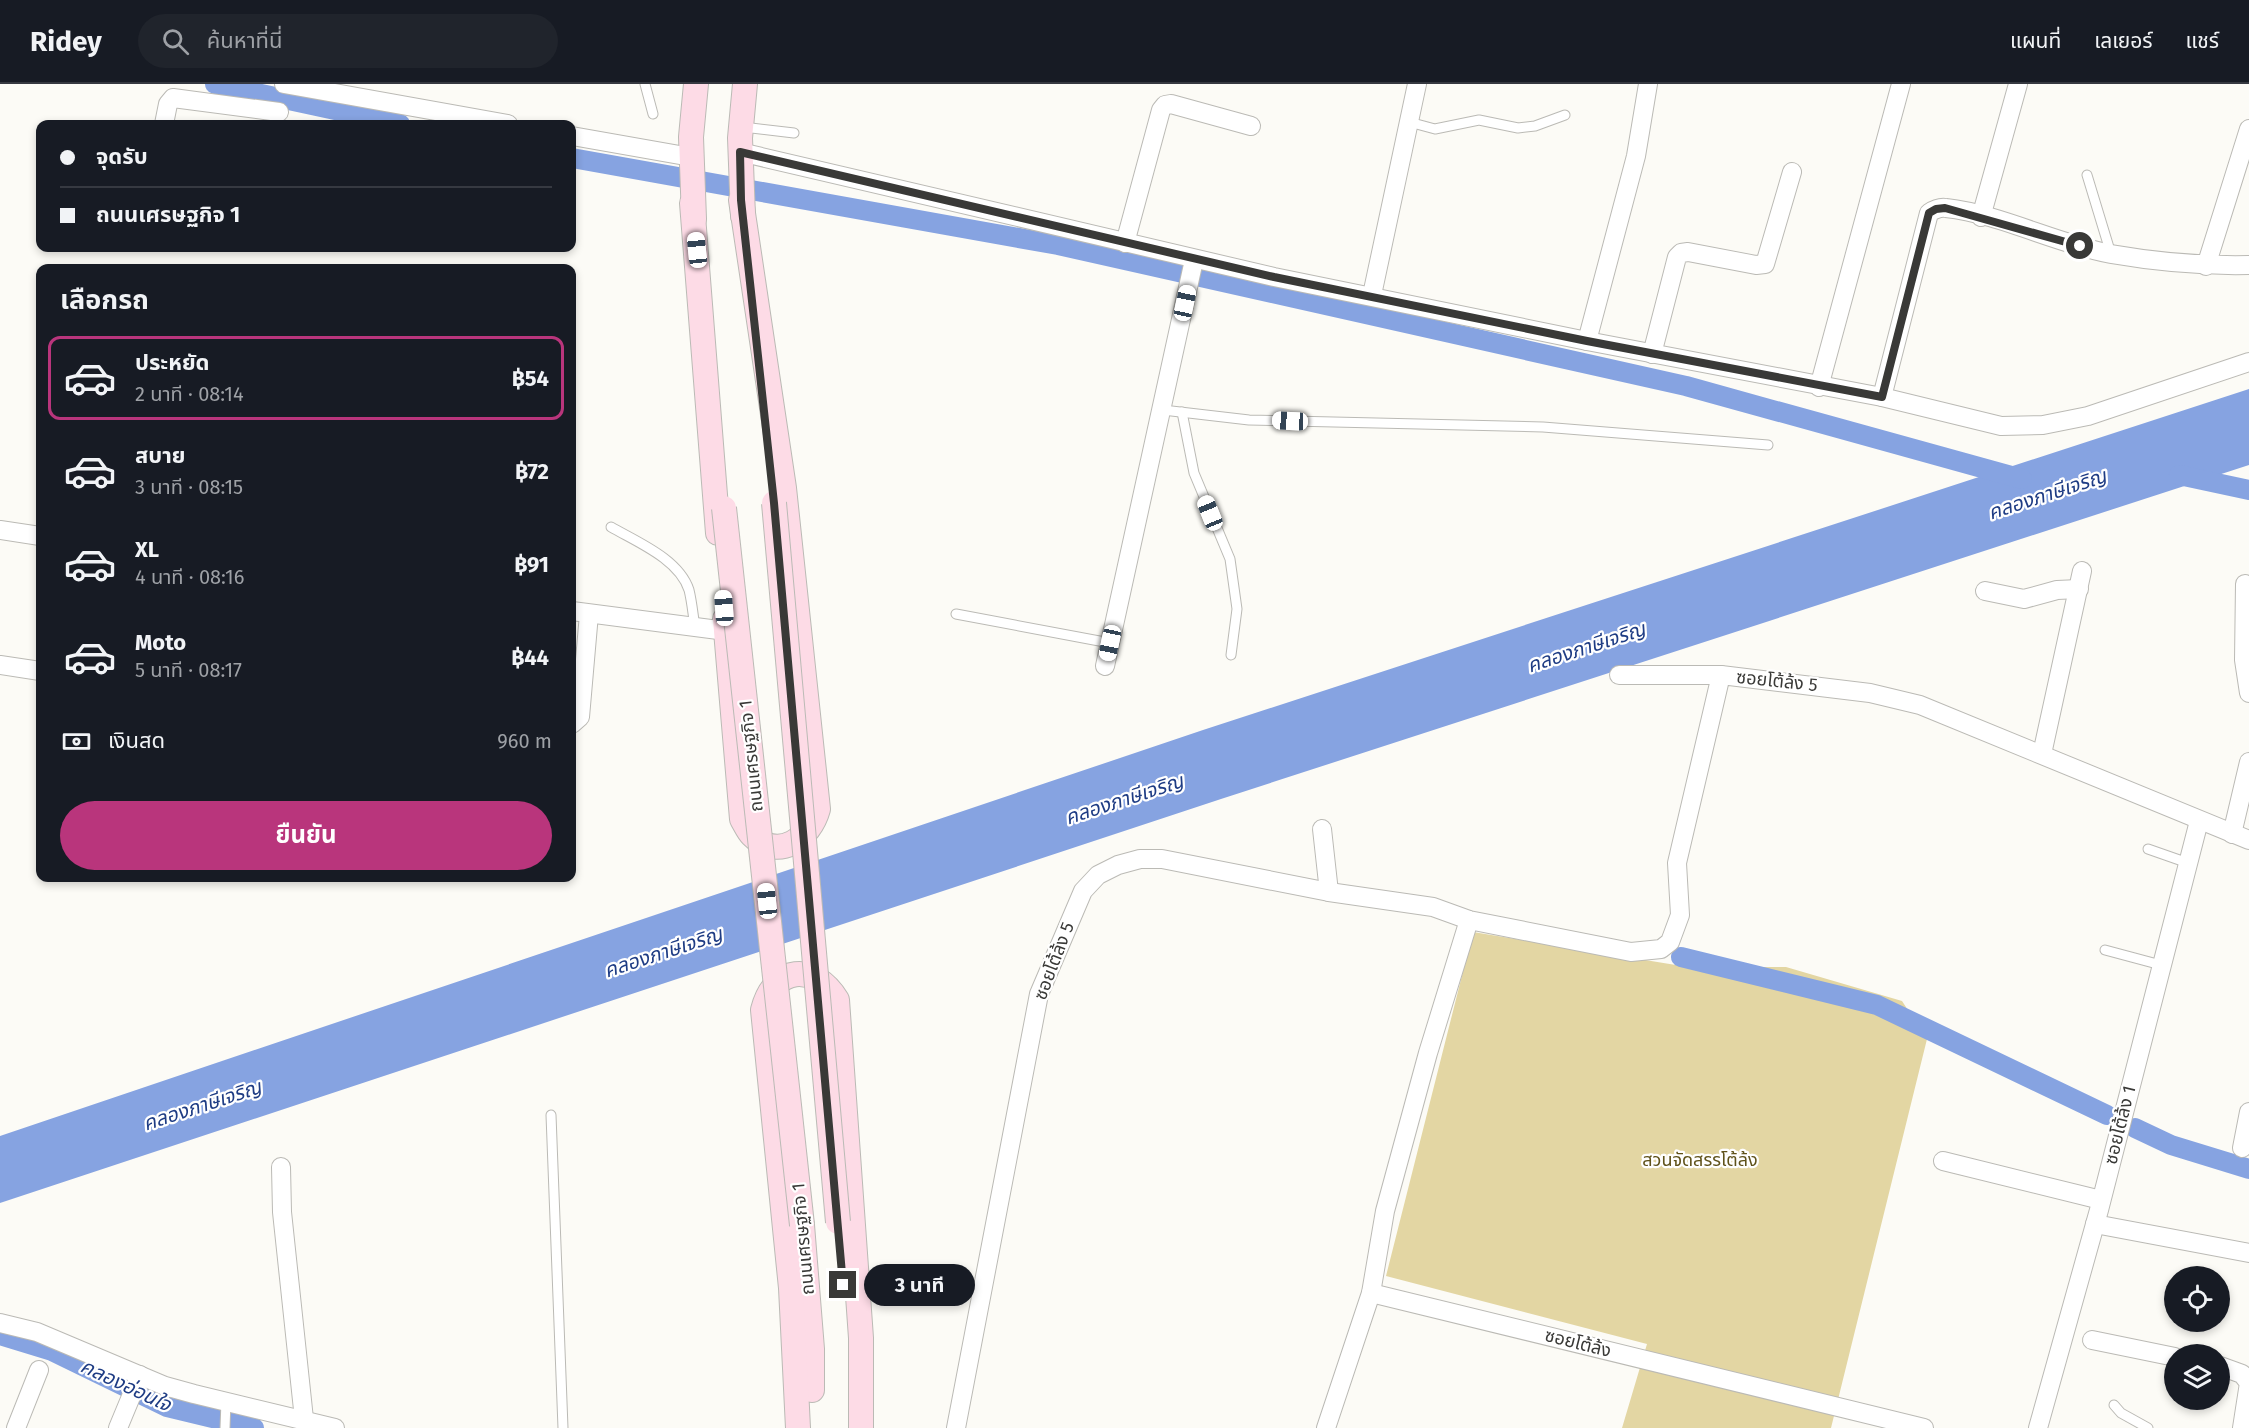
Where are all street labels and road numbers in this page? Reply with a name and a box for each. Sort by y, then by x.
street label: ซอยโต้ล้ง 5 [1735,666,1819,696]
street label: ถนนเศรษฐกิจ 1 [734,699,768,813]
street label: ซอยโต้ล้ง 5 [1029,919,1079,1003]
street label: ซอยโต้ล้ง 1 [2100,1083,2140,1167]
street label: ถนนเศรษฐกิจ 1 [787,1182,819,1296]
street label: ซอยโต้ล้ง [1542,1324,1614,1362]

